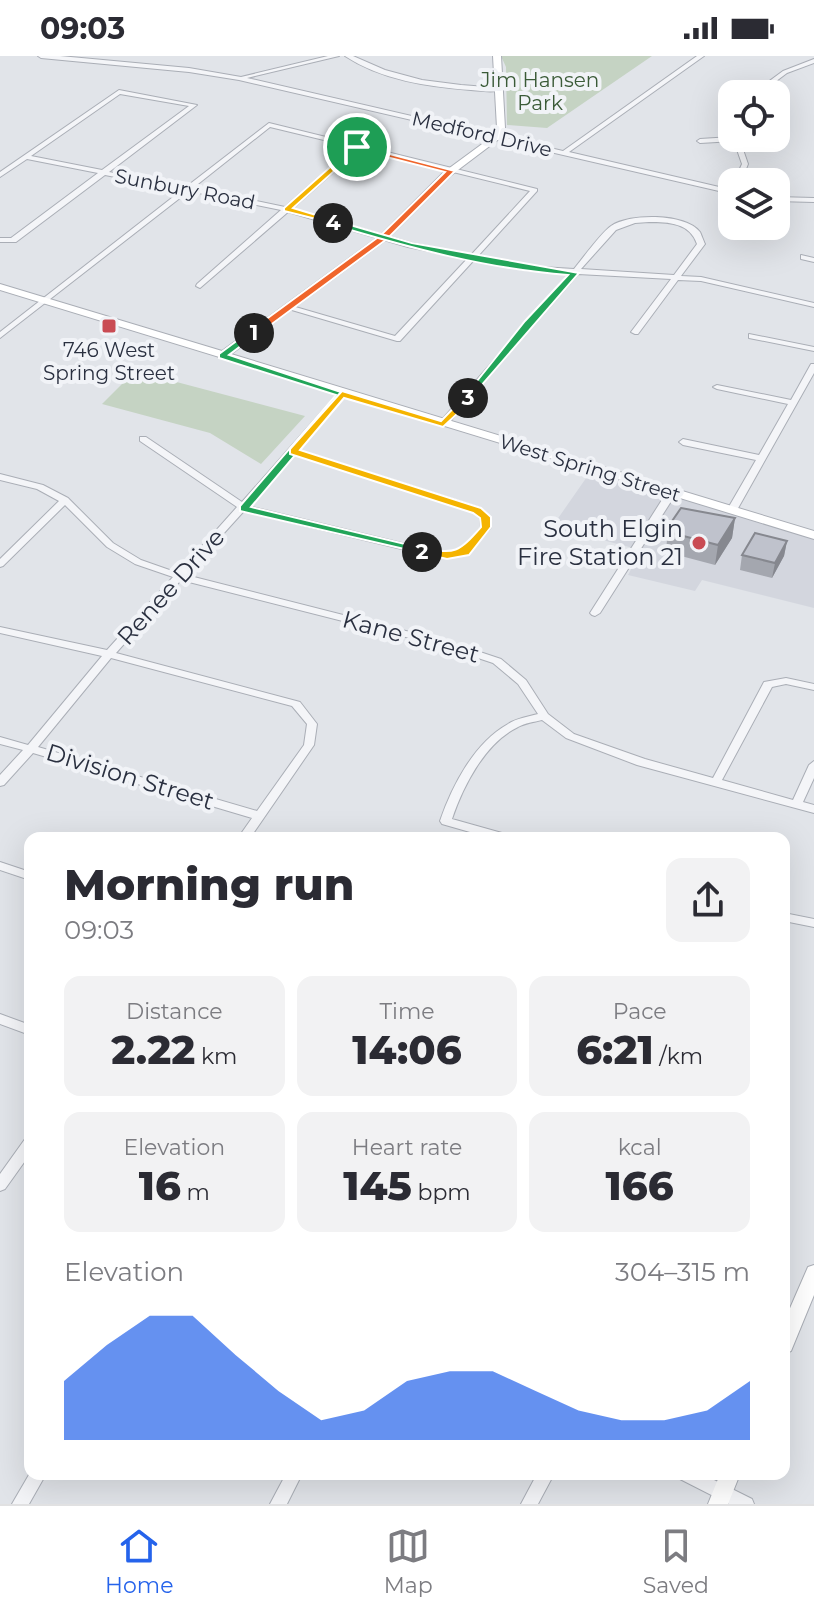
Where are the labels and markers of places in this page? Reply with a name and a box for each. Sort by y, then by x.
pin [323,113,391,181]
pin: 4 [313,203,353,243]
pin: 1 [234,313,274,353]
marker: 746 West Spring Street [100,317,118,335]
place label: 746 West Spring Street [43,338,175,385]
pin: 3 [448,378,488,418]
place label: South Elgin Fire Station 21 [517,514,683,571]
pin: 2 [402,532,442,572]
marker: South Elgin Fire Station 21 [690,534,708,552]

